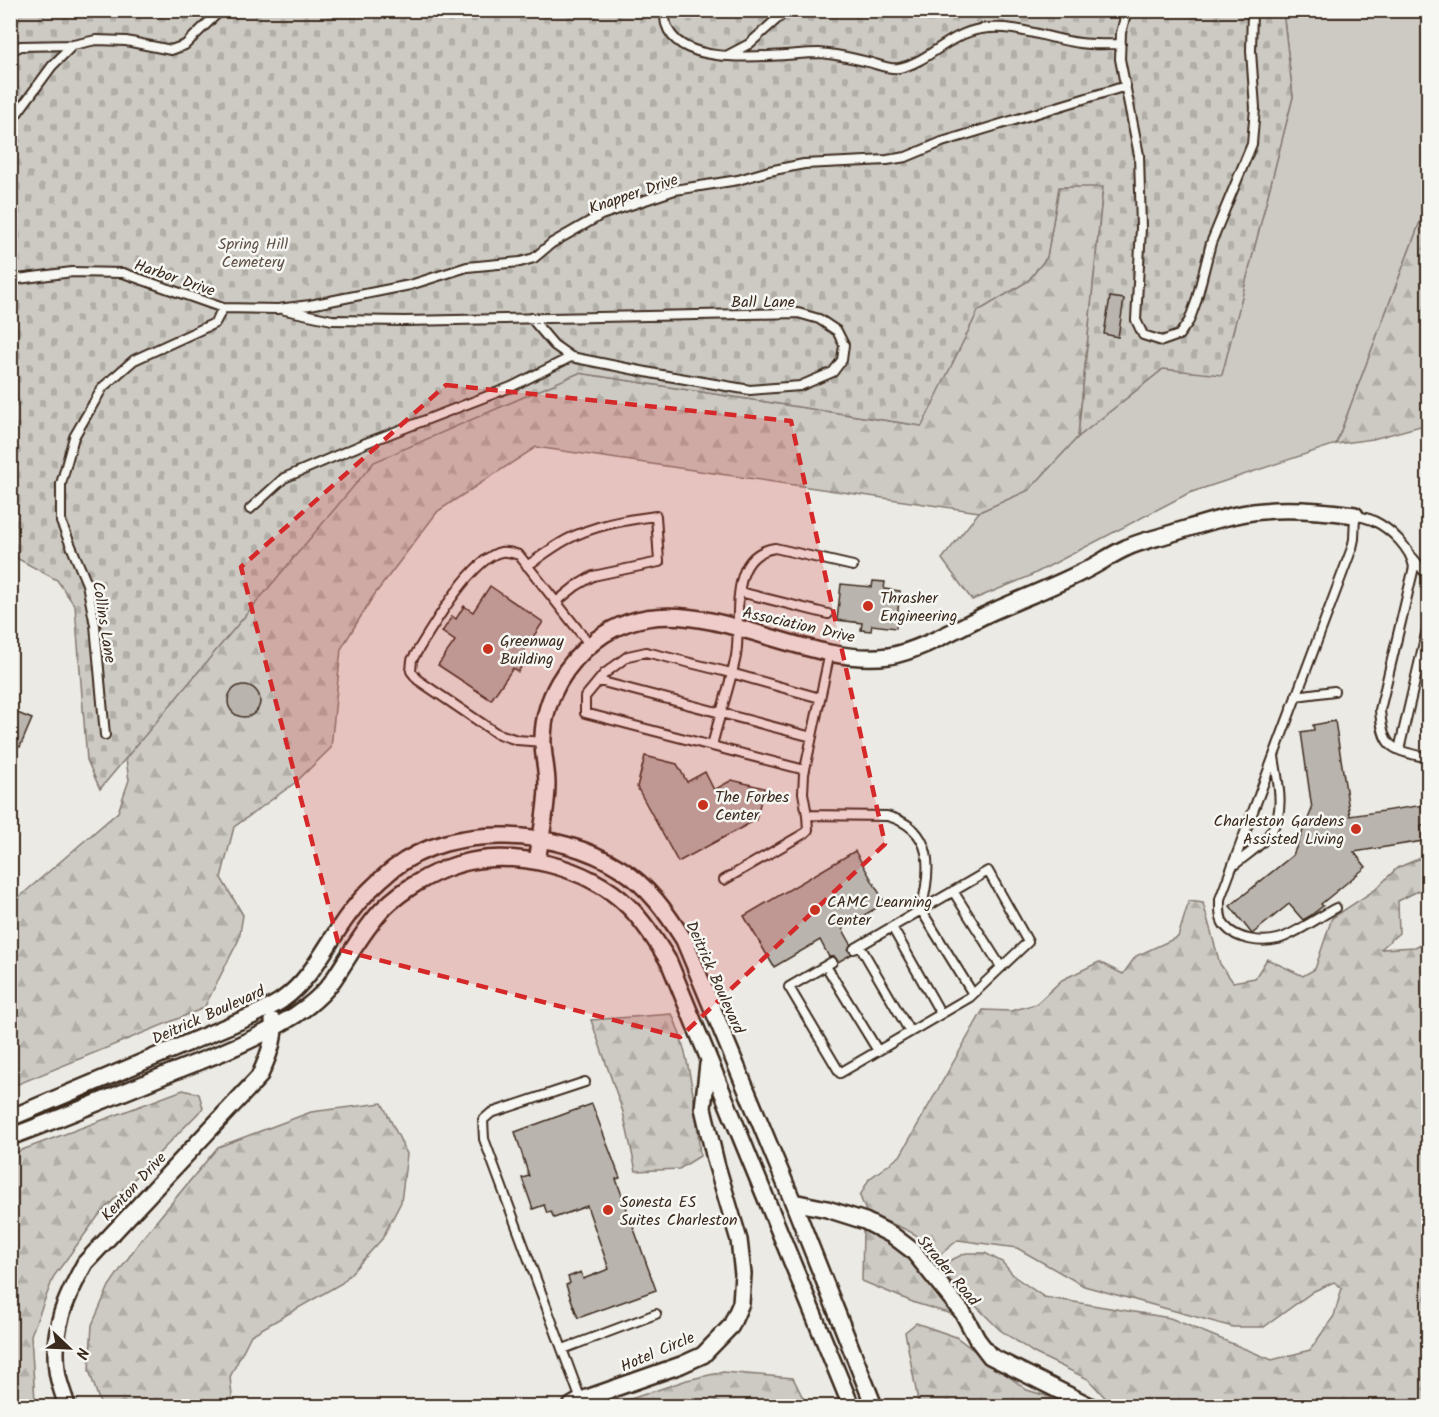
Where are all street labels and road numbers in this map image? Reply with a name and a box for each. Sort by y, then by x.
street label: Knapper Drive [585,167,682,221]
street label: Harbor Drive [131,253,218,304]
street label: Ball Lane [731,290,795,315]
street label: Collins Lane [85,580,122,665]
street label: Association Drive [740,600,857,651]
street label: Deitrick Boulevard [679,917,751,1039]
street label: Deitrick Boulevard [148,979,270,1051]
street label: Kenton Drive [95,1147,173,1227]
street label: Strader Road [910,1230,986,1313]
street label: Hotel Circle [617,1326,699,1379]

